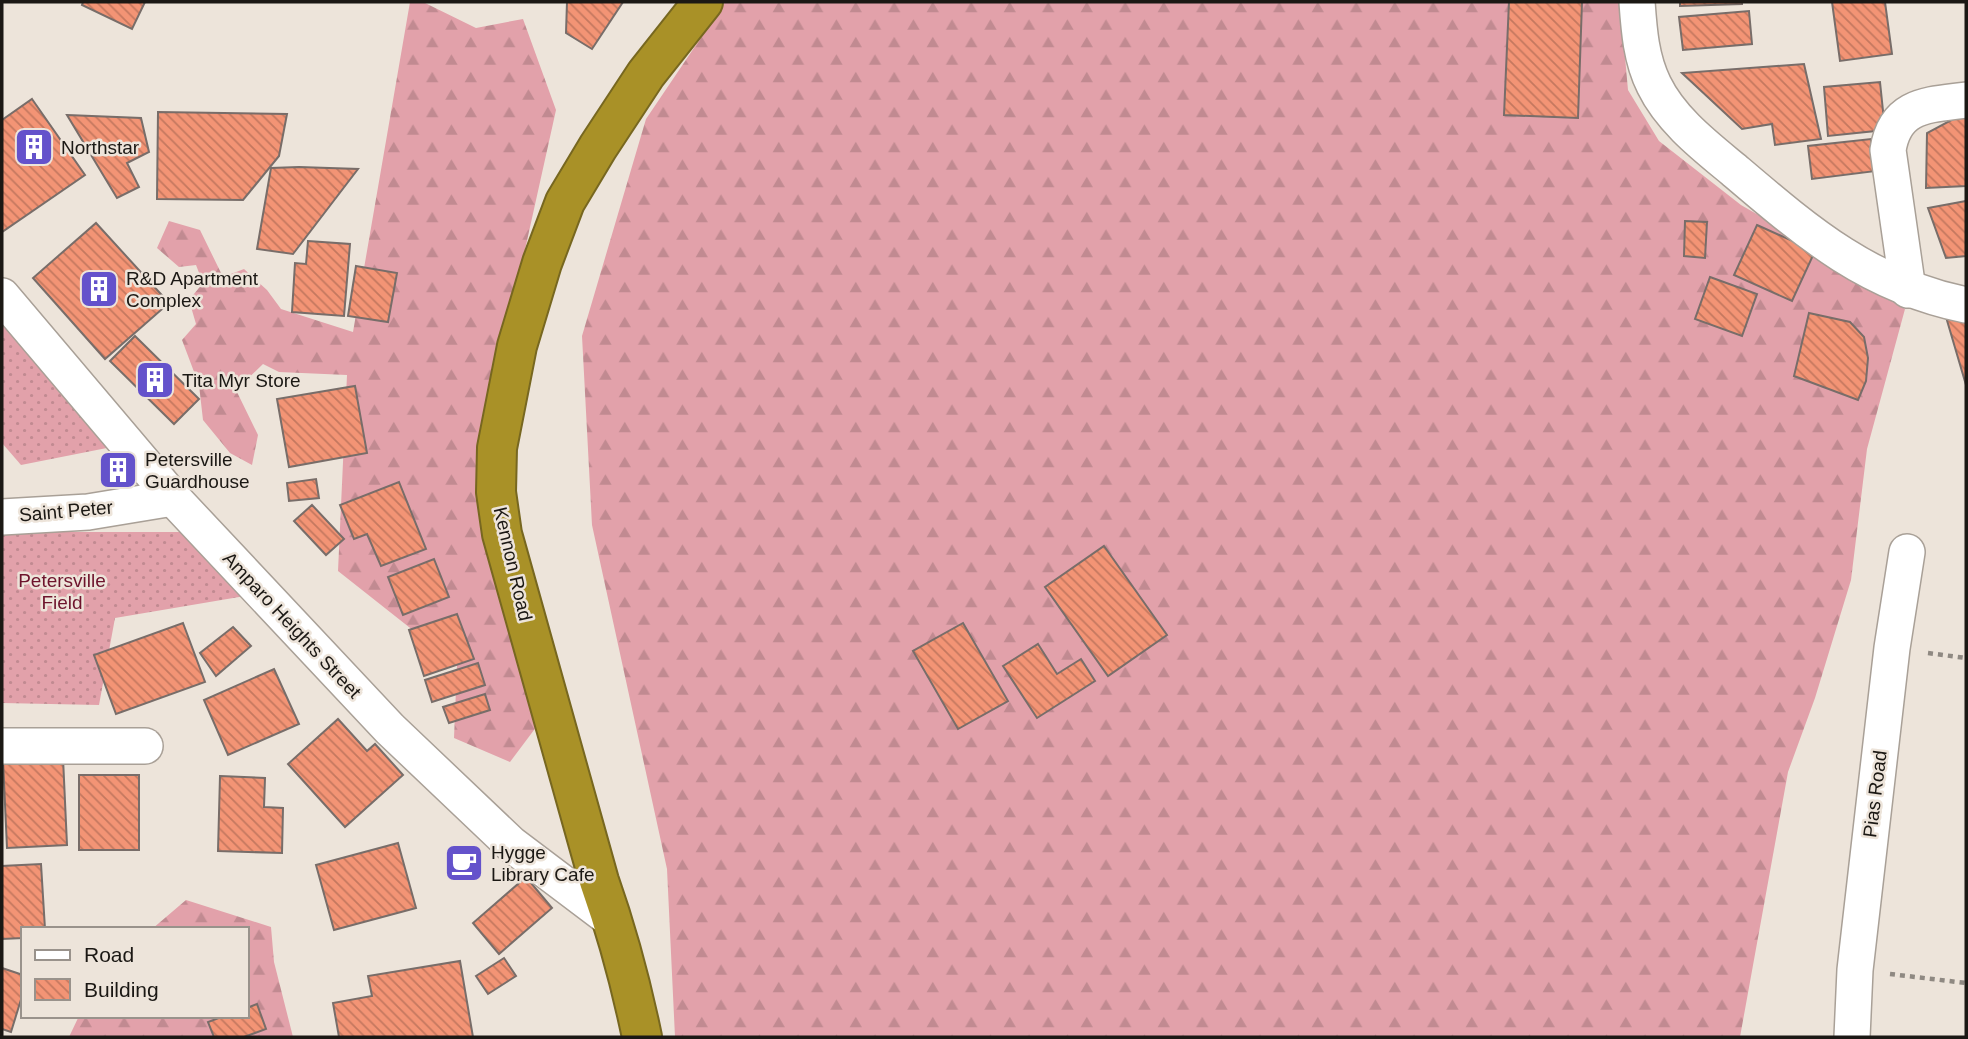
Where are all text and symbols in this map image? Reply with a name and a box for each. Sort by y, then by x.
building icon: Northstar [13,126,55,168]
place label: Northstar [61,137,140,158]
building icon: R&D Apartment Complex [78,268,120,310]
place label: R&D Apartment Complex [126,268,259,311]
building icon: Tita Myr Store [134,359,176,401]
place label: Tita Myr Store [182,370,301,391]
building icon: Petersville Guardhouse [97,449,139,491]
place label: Petersville Guardhouse [145,449,250,492]
street label: Saint Peter [18,496,114,526]
street label: Kennon Road [490,505,536,623]
street label: Amparo Heights Street [219,548,366,703]
park label: Petersville Field [18,570,106,613]
street label: Pias Road [1859,749,1891,839]
cafe icon: Hygge Library Cafe [443,842,485,884]
place label: Hygge Library Cafe [491,842,595,885]
legend [21,927,248,1018]
text: Road [84,943,134,966]
text: Building [84,978,159,1001]

